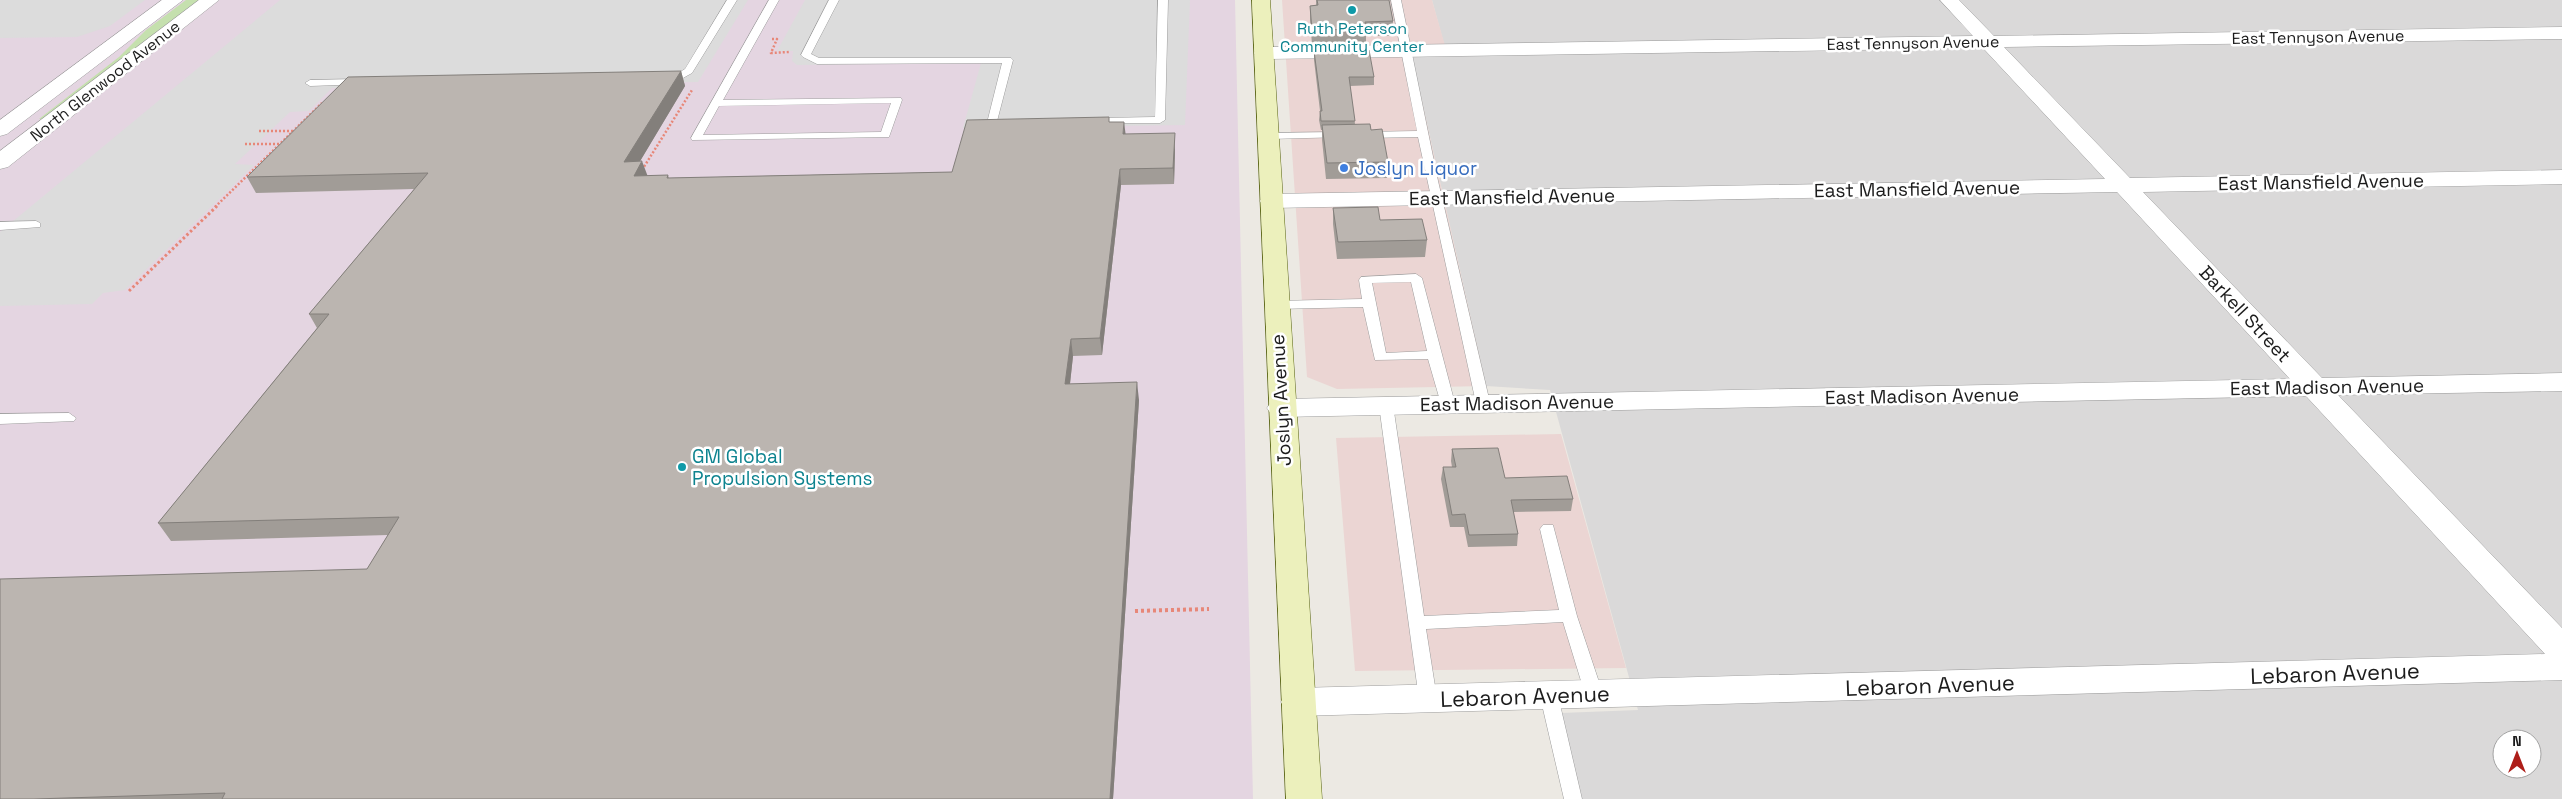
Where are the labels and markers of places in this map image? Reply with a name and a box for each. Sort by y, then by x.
marker: Ruth Peterson Community Center [1346,4,1358,16]
place label: Ruth Peterson Community Center [1280,18,1424,57]
place label: Joslyn Liquor [1354,156,1477,181]
marker: Joslyn Liquor [1338,162,1350,174]
place label: GM Global Propulsion Systems [692,444,873,491]
marker: GM Global Propulsion Systems [676,461,688,473]

